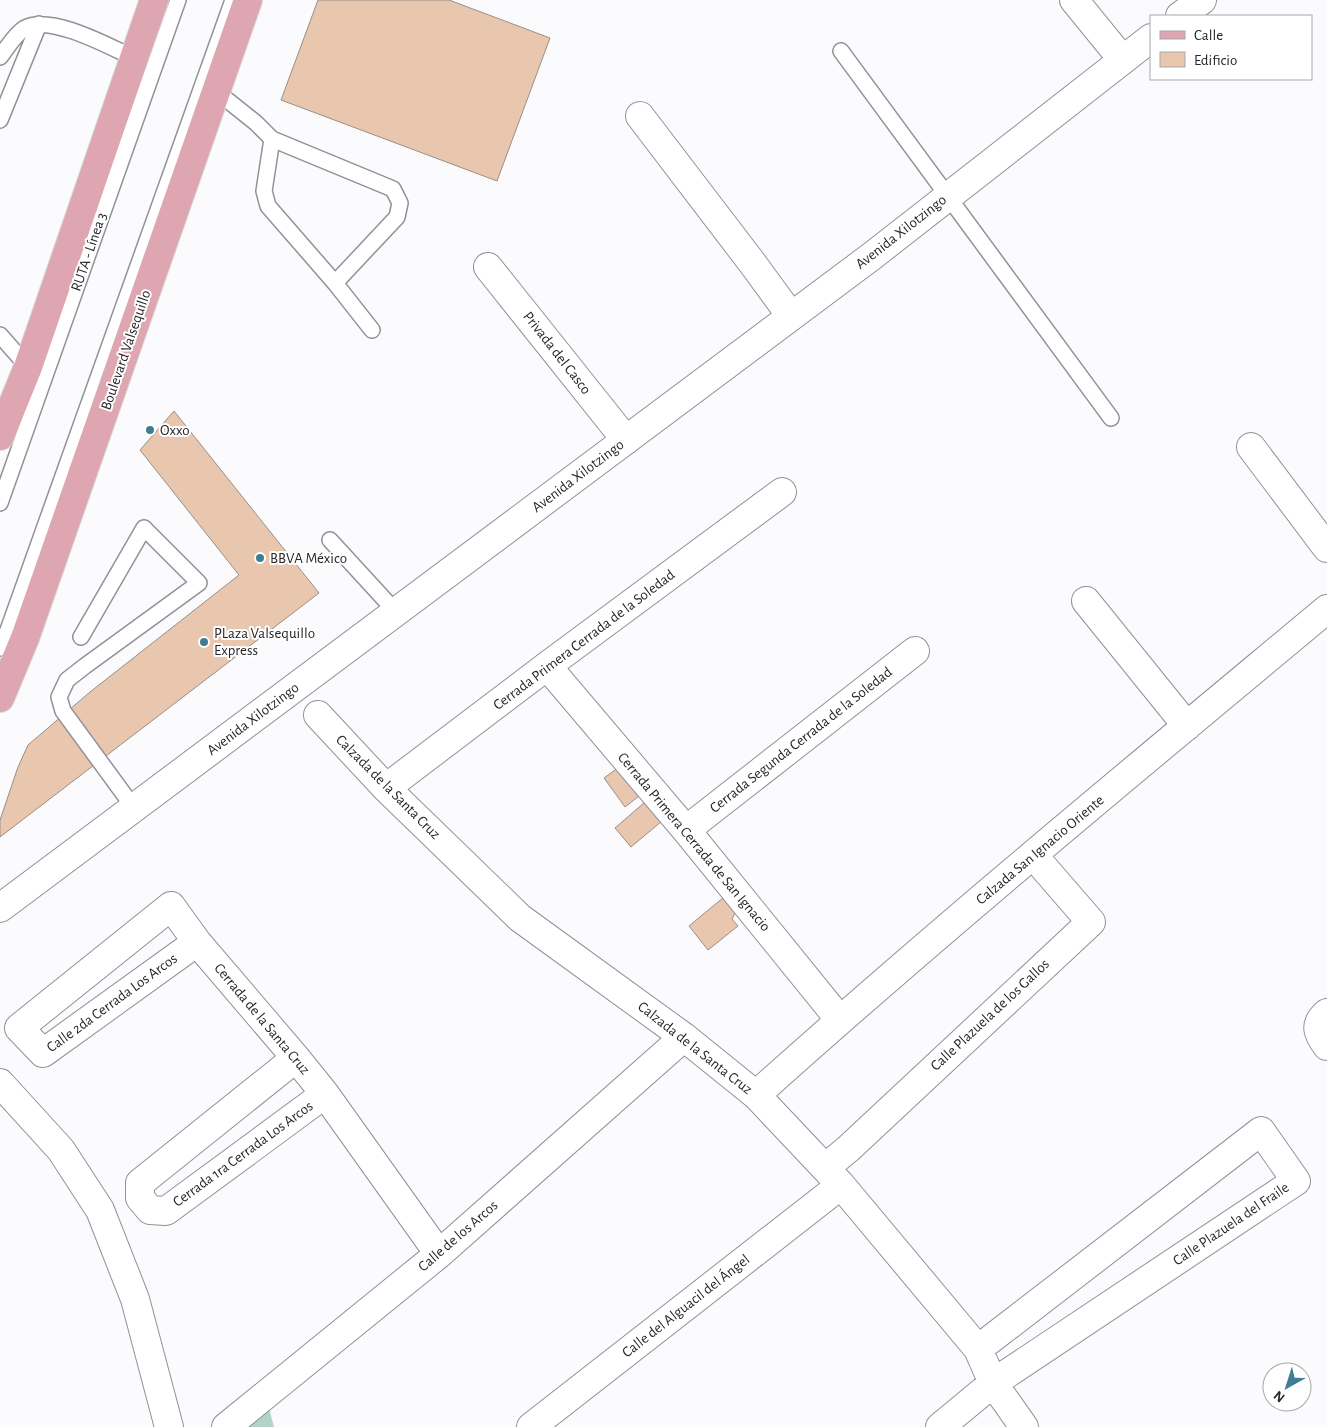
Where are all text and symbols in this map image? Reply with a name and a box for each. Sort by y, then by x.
legend [1150,15,1312,80]
text: Calle [1194,28,1223,43]
text: Edificio [1194,53,1237,68]
street label: Avenida Xilotzingo [853,192,949,272]
street label: RUTA - Línea 3 [69,211,109,293]
street label: Boulevard Valsequillo [98,288,154,412]
street label: Privada del Casco [520,309,594,397]
place label: Oxxo [160,423,190,438]
marker: Oxxo [144,424,156,436]
street label: Avenida Xilotzingo [529,437,627,515]
place label: BBVA México [270,551,347,566]
marker: BBVA México [254,552,266,564]
street label: Cerrada Primera Cerrada de la Soledad [491,567,678,713]
place label: PLaza Valsequillo Express [214,626,315,658]
marker: PLaza Valsequillo Express [198,636,210,648]
street label: Cerrada Segunda Cerrada de la Soledad [707,664,895,816]
street label: Avenida Xilotzingo [204,680,302,758]
street label: Calzada de la Santa Cruz [333,732,443,842]
street label: Cerrada Primera Cerrada de San Ignacio [615,750,773,934]
street label: Calzada San Ignacio Oriente [973,792,1107,908]
street label: Calle 2da Cerrada Los Arcos [44,951,180,1055]
street label: Calle Plazuela de los Gallos [928,956,1052,1074]
street label: Cerrada de la Santa Cruz [211,961,313,1077]
street label: Calzada de la Santa Cruz [635,999,755,1097]
street label: Cerrada 1ra Cerrada Los Arcos [170,1098,316,1210]
street label: Calle Plazuela del Fraile [1170,1180,1292,1268]
street label: Calle de los Arcos [415,1198,501,1274]
street label: Calle del Alguacil del Ángel [618,1250,753,1360]
north arrow [1262,1362,1312,1412]
text: N [1271,1388,1288,1405]

